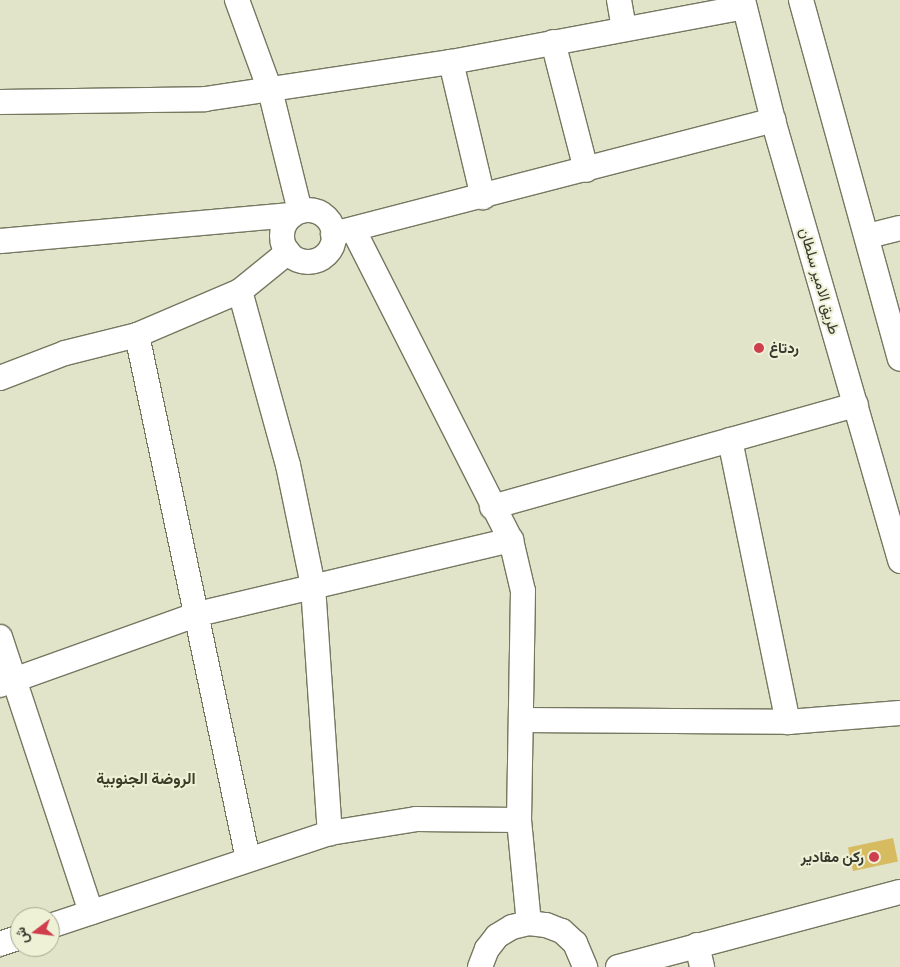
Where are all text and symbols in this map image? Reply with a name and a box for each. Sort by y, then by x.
street label: طريق الامير سلطان [796,225,844,337]
place label: ردتاغ [769,339,799,357]
marker: ردتاغ [753,342,765,354]
district label: الروضة الجنوبية [96,768,196,788]
place label: ركن مقادير [801,848,864,866]
marker: ركن مقادير [868,851,880,863]
north arrow [10,907,60,957]
text: ش [10,925,32,946]

